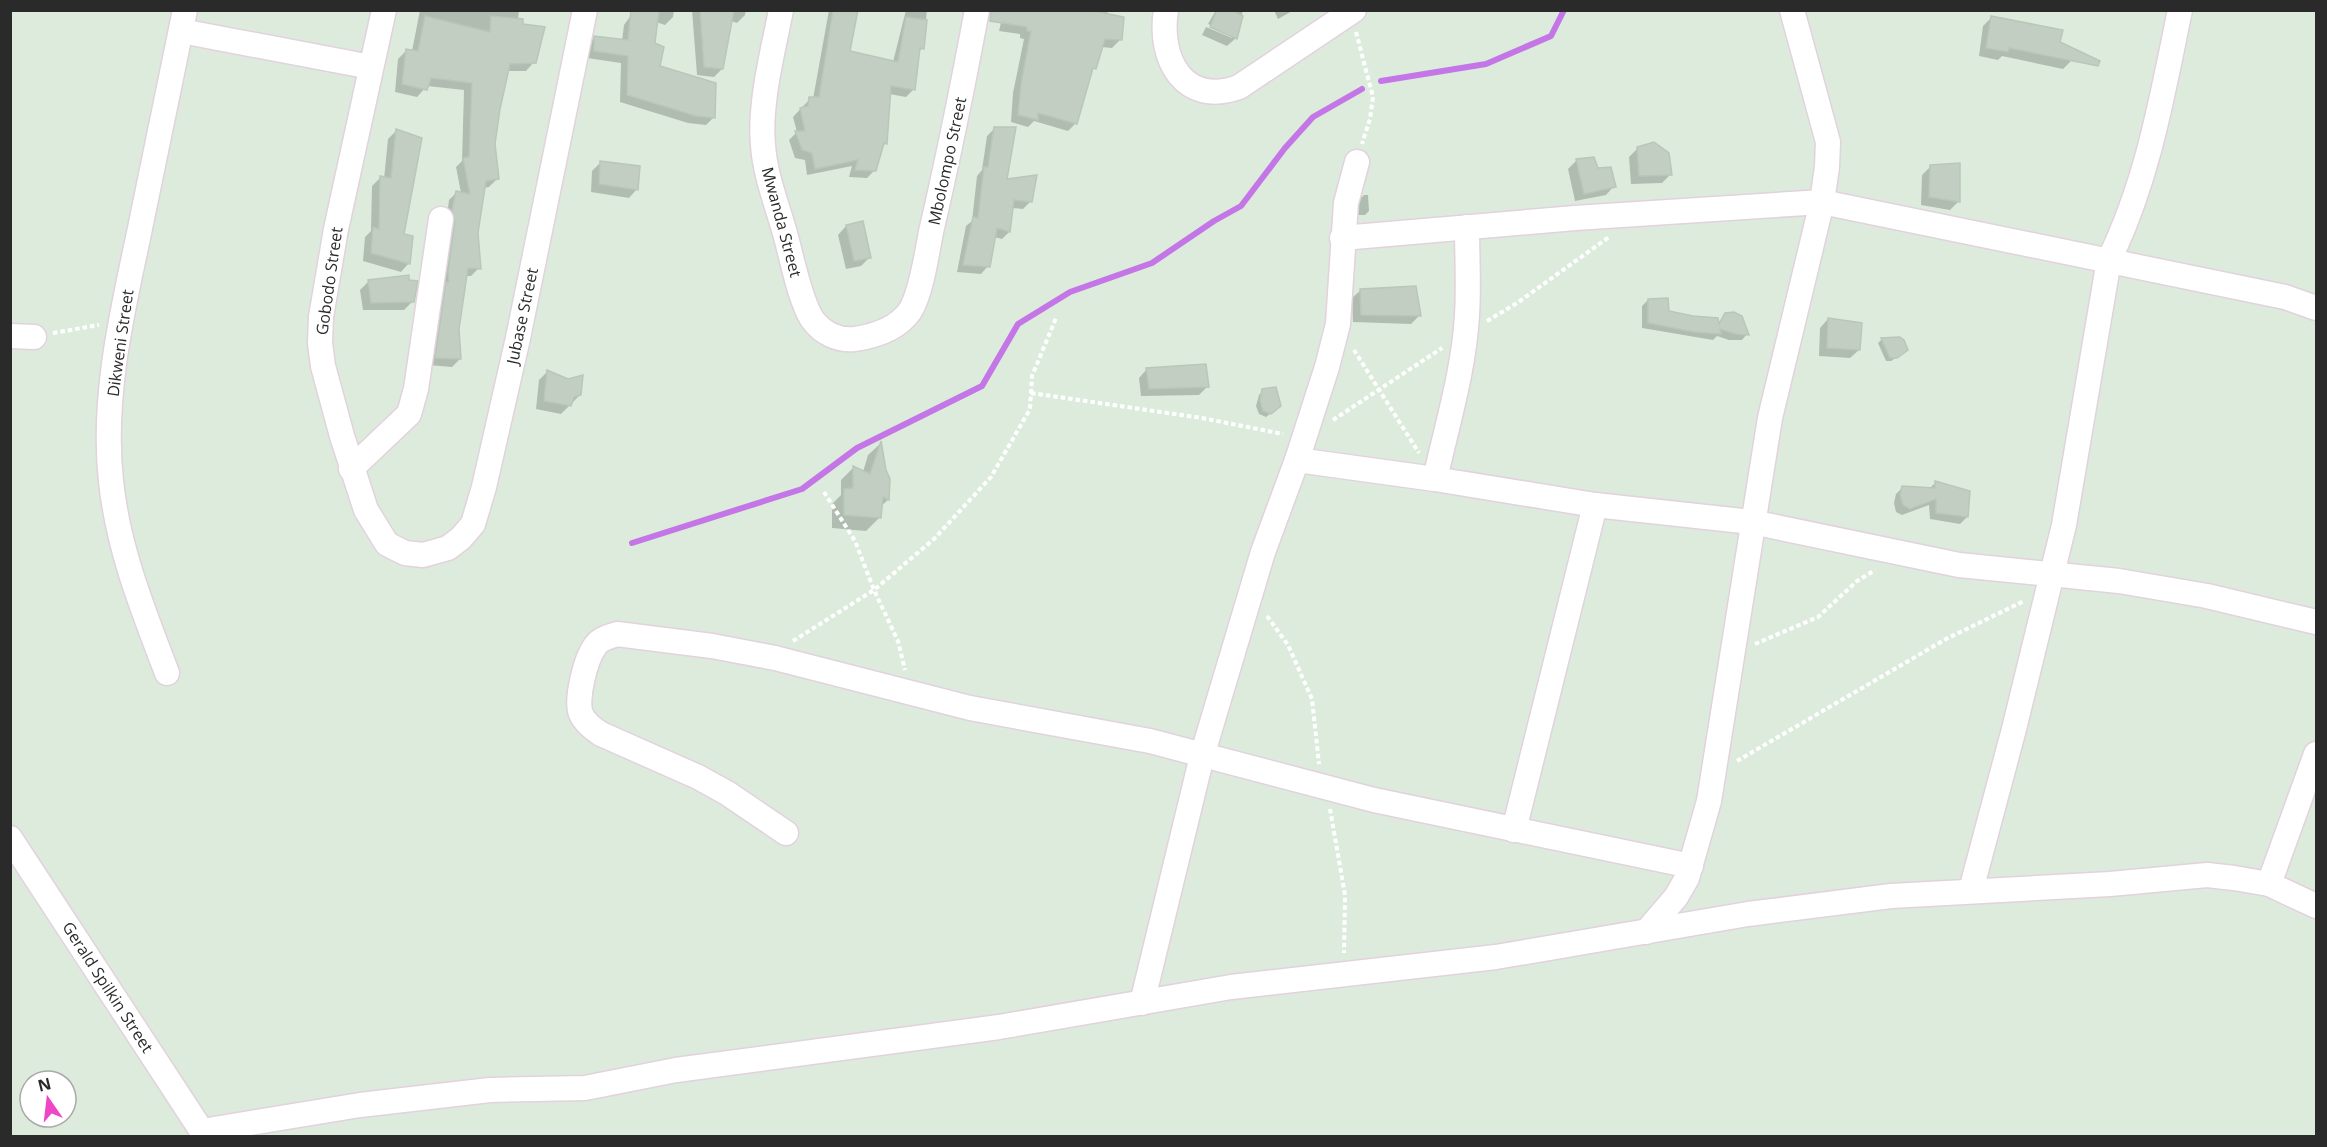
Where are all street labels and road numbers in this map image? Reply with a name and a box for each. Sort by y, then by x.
street label: Mbolompo Street [923,95,971,227]
street label: Mwanda Street [757,165,807,280]
street label: Gobodo Street [311,225,348,336]
street label: Jubase Street [501,265,543,368]
street label: Dikweni Street [102,288,138,398]
street label: Gerald Spilkin Street [57,917,159,1057]

